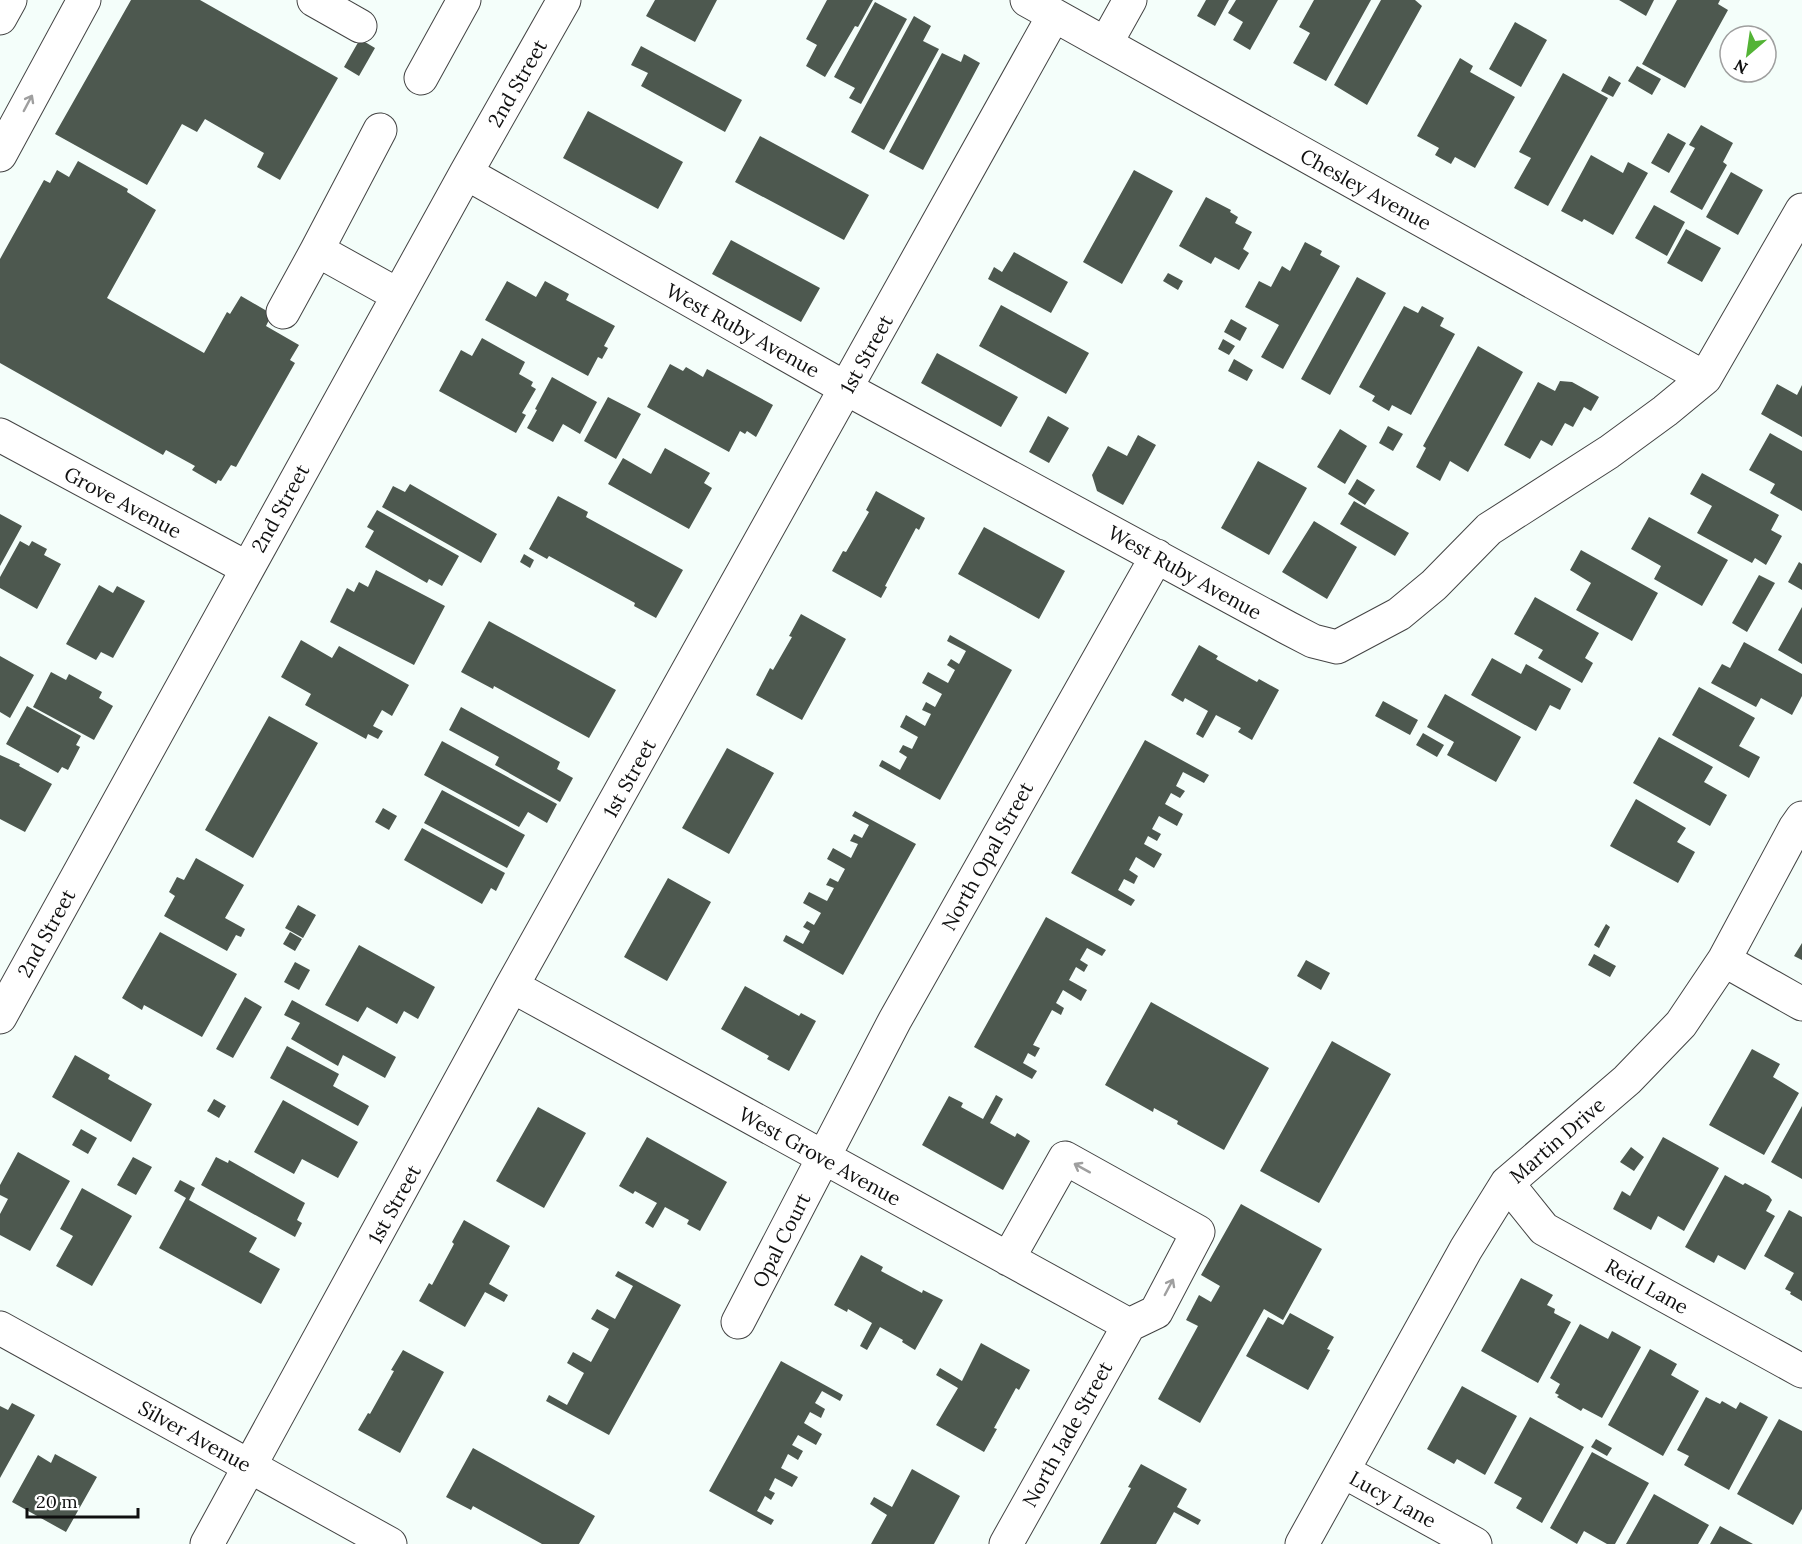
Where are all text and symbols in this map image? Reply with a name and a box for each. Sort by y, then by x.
north arrow [1718,24,1778,84]
street label: 2nd Street [482,35,552,131]
text: N [1730,55,1751,79]
one-way arrow [22,95,34,112]
street label: Chesley Avenue [1296,143,1436,235]
street label: West Ruby Avenue [662,277,824,383]
street label: 1st Street [834,310,898,398]
street label: 2nd Street [246,459,315,556]
street label: Grove Avenue [60,461,186,543]
street label: West Ruby Avenue [1104,519,1266,625]
street label: 1st Street [597,734,661,822]
street label: North Opal Street [936,777,1038,935]
street label: 2nd Street [12,884,81,981]
street label: Martin Drive [1504,1092,1610,1188]
street label: West Grove Avenue [735,1101,906,1211]
street label: 1st Street [362,1160,426,1248]
one-way arrow [1074,1162,1091,1174]
street label: Opal Court [746,1188,816,1292]
street label: Reid Lane [1601,1253,1693,1319]
one-way arrow [1163,1279,1175,1296]
street label: North Jade Street [1017,1357,1118,1511]
street label: Silver Avenue [134,1395,256,1477]
street label: Lucy Lane [1345,1465,1441,1533]
scale bar [27,1481,138,1519]
text: 20 m [36,1490,78,1513]

